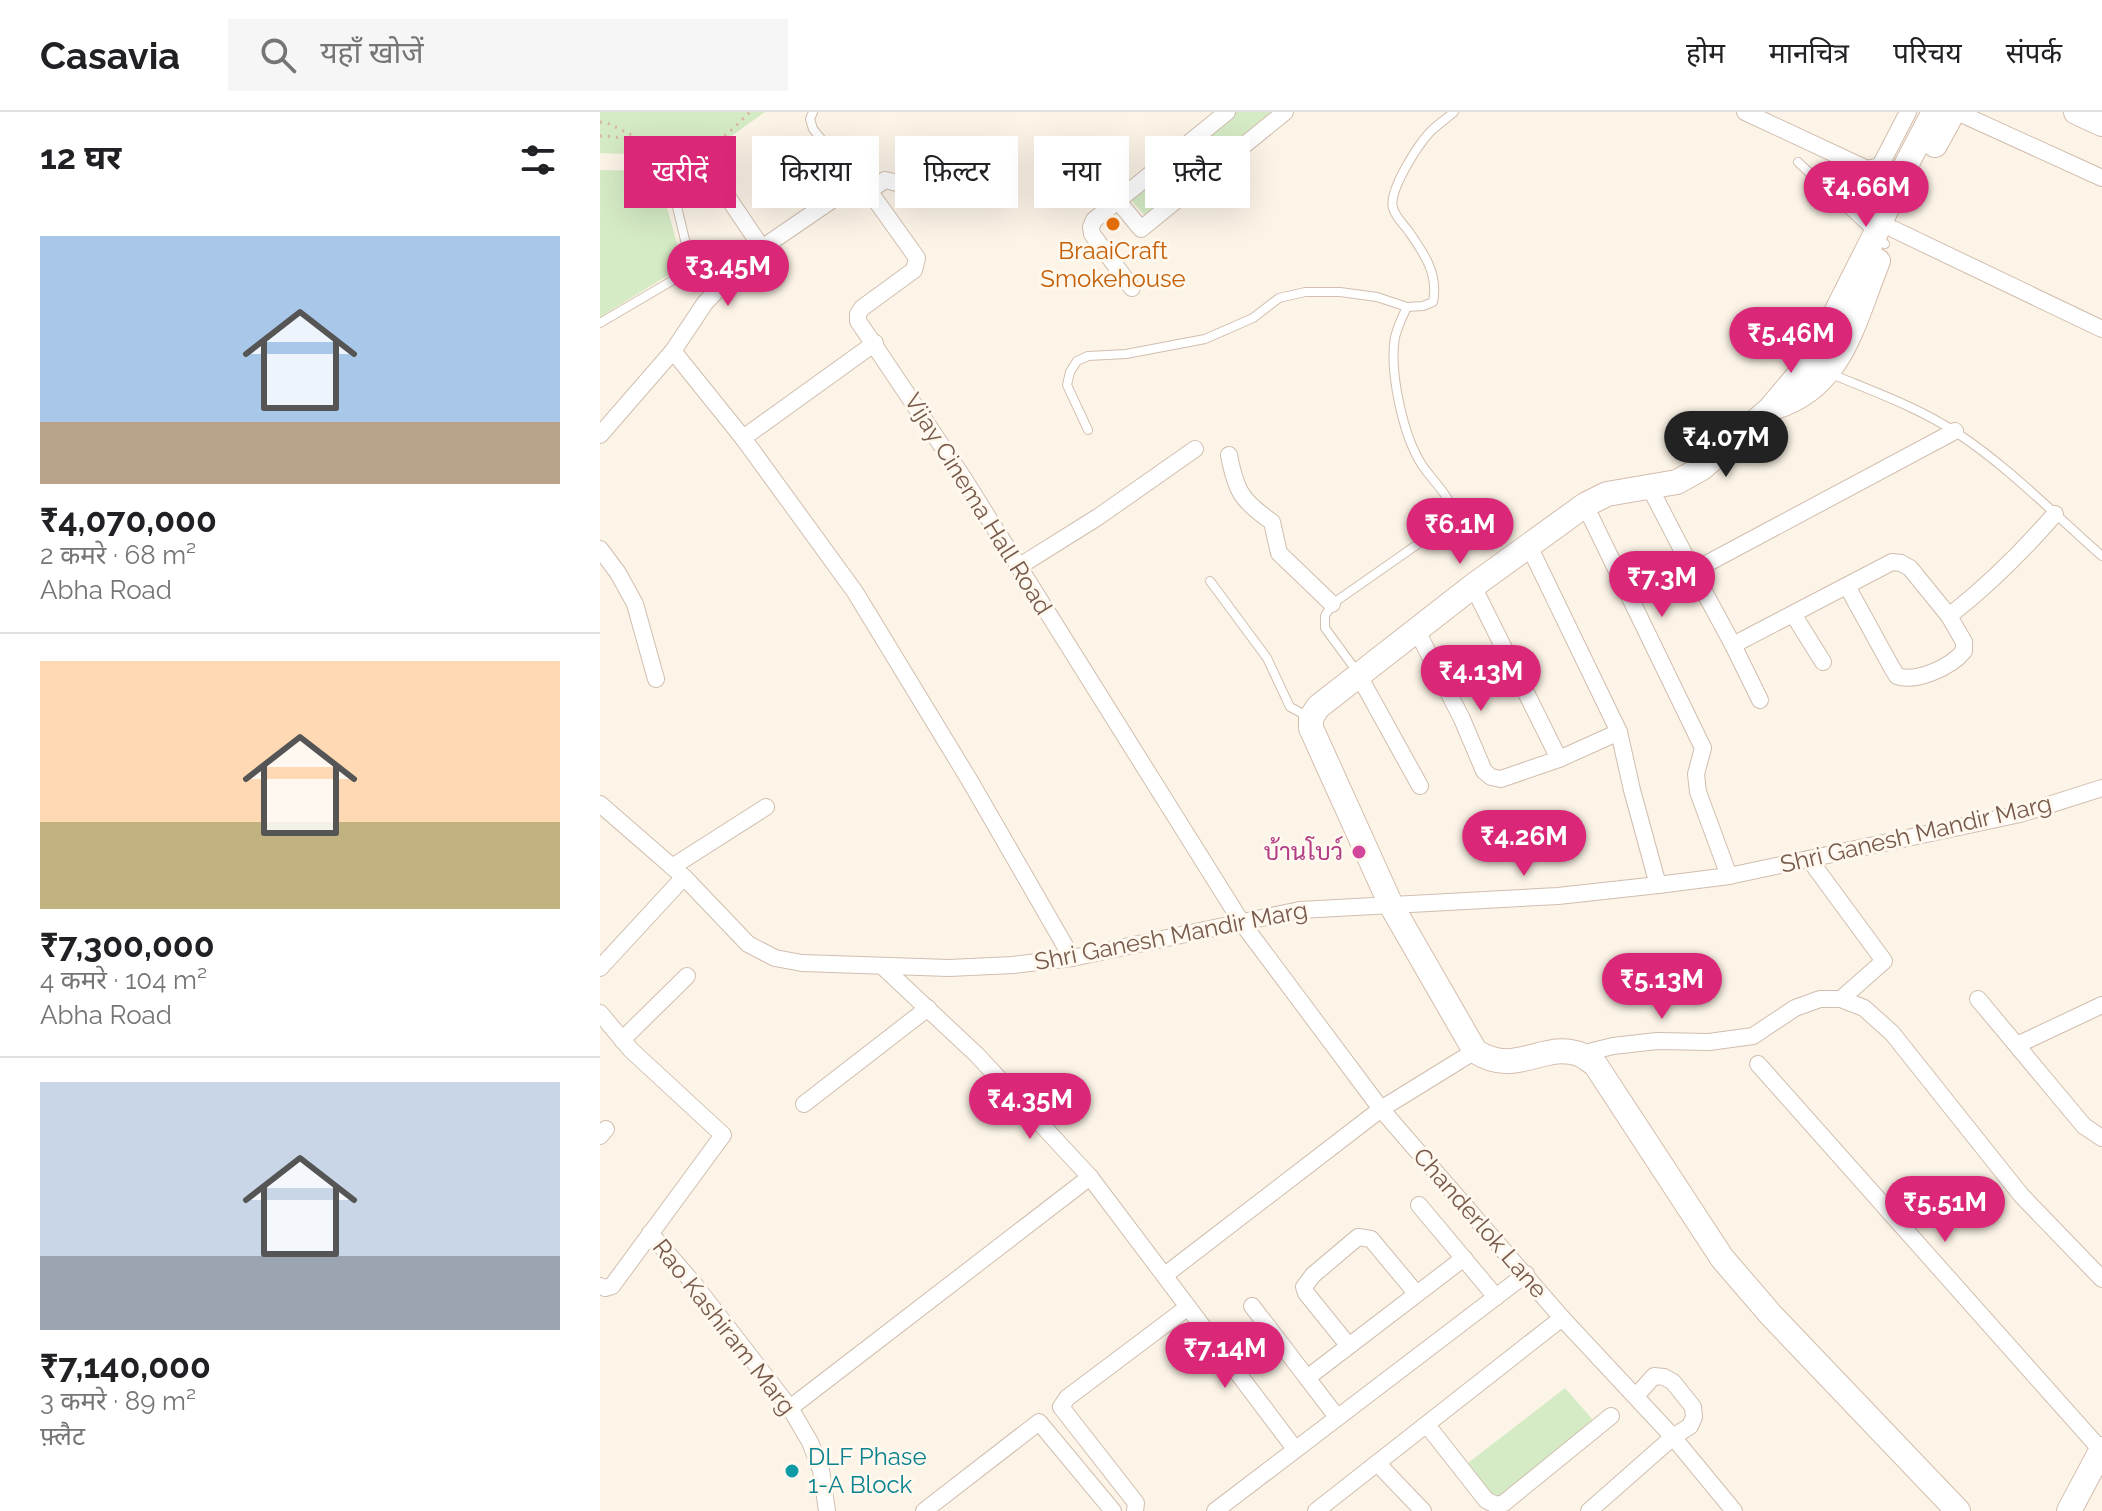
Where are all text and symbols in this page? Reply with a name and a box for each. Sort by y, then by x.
search box [228,19,788,91]
text: Casavia [40,33,180,78]
icon: search [256,33,300,77]
text: यहाँ खोजें [320,35,423,70]
text: होम [1686,37,1725,70]
text: मानचित्र [1769,37,1849,70]
text: परिचय [1893,37,1962,70]
text: संपर्क [2006,37,2062,70]
chip: खरीदें [624,136,736,208]
chip: किराया [752,136,879,208]
chip: फ़िल्टर [895,136,1018,208]
chip: नया [1034,136,1129,208]
chip: फ़्लैट [1145,136,1250,208]
text: 12 घर [40,137,121,177]
icon: filters [516,138,560,182]
pin: ₹4.66M [1801,161,1931,229]
text: ₹4.66M [1822,172,1910,202]
marker: BraaiCraft Smokehouse [1104,215,1122,233]
place label: BraaiCraft Smokehouse [1040,236,1186,293]
pin: ₹3.45M [663,240,793,308]
text: ₹3.45M [685,251,771,281]
icon: home [228,288,372,432]
pin: ₹5.46M [1726,307,1856,375]
text: ₹5.46M [1747,318,1835,348]
street label: Vijay Cinema Hall Road [898,388,1059,620]
pin: ₹4.07M [1661,411,1791,479]
text: ₹4.07M [1682,422,1770,452]
pin: ₹6.1M [1404,498,1516,566]
text: ₹4,070,000 [40,500,217,540]
text: ₹6.1M [1425,509,1495,539]
text: 2 कमरे · 68 m² [40,540,196,570]
pin: ₹7.3M [1606,551,1718,619]
text: ₹7.3M [1627,562,1697,592]
text: Abha Road [40,575,172,605]
pin: ₹4.13M [1416,645,1546,713]
text: ₹4.13M [1439,656,1523,686]
icon: home [228,713,372,857]
street label: Shri Ganesh Mandir Marg [1777,788,2054,879]
pin: ₹4.26M [1459,810,1589,878]
text: ₹4.26M [1480,821,1568,851]
place label: บ้านโบว์ [1264,836,1343,866]
marker: บ้านโบว์ [1350,843,1368,861]
street label: Shri Ganesh Mandir Marg [1032,895,1310,976]
text: ₹7,300,000 [40,925,215,965]
pin: ₹5.13M [1597,953,1727,1021]
text: ₹5.13M [1620,964,1704,994]
text: 4 कमरे · 104 m² [40,965,207,995]
text: Abha Road [40,1000,172,1030]
pin: ₹4.35M [965,1073,1095,1141]
text: ₹4.35M [987,1084,1073,1114]
icon: home [228,1134,372,1278]
street label: Chanderlok Lane [1407,1142,1554,1304]
pin: ₹5.51M [1880,1176,2010,1244]
text: ₹5.51M [1903,1187,1987,1217]
street label: Rao Kashiram Marg [647,1233,802,1420]
pin: ₹7.14M [1160,1322,1290,1390]
text: ₹7.14M [1183,1333,1267,1363]
text: ₹7,140,000 [40,1346,211,1386]
text: 3 कमरे · 89 m² [40,1386,196,1416]
text: फ़्लैट [40,1421,85,1451]
place label: DLF Phase 1-A Block [808,1442,927,1499]
marker: DLF Phase 1-A Block [783,1462,801,1480]

